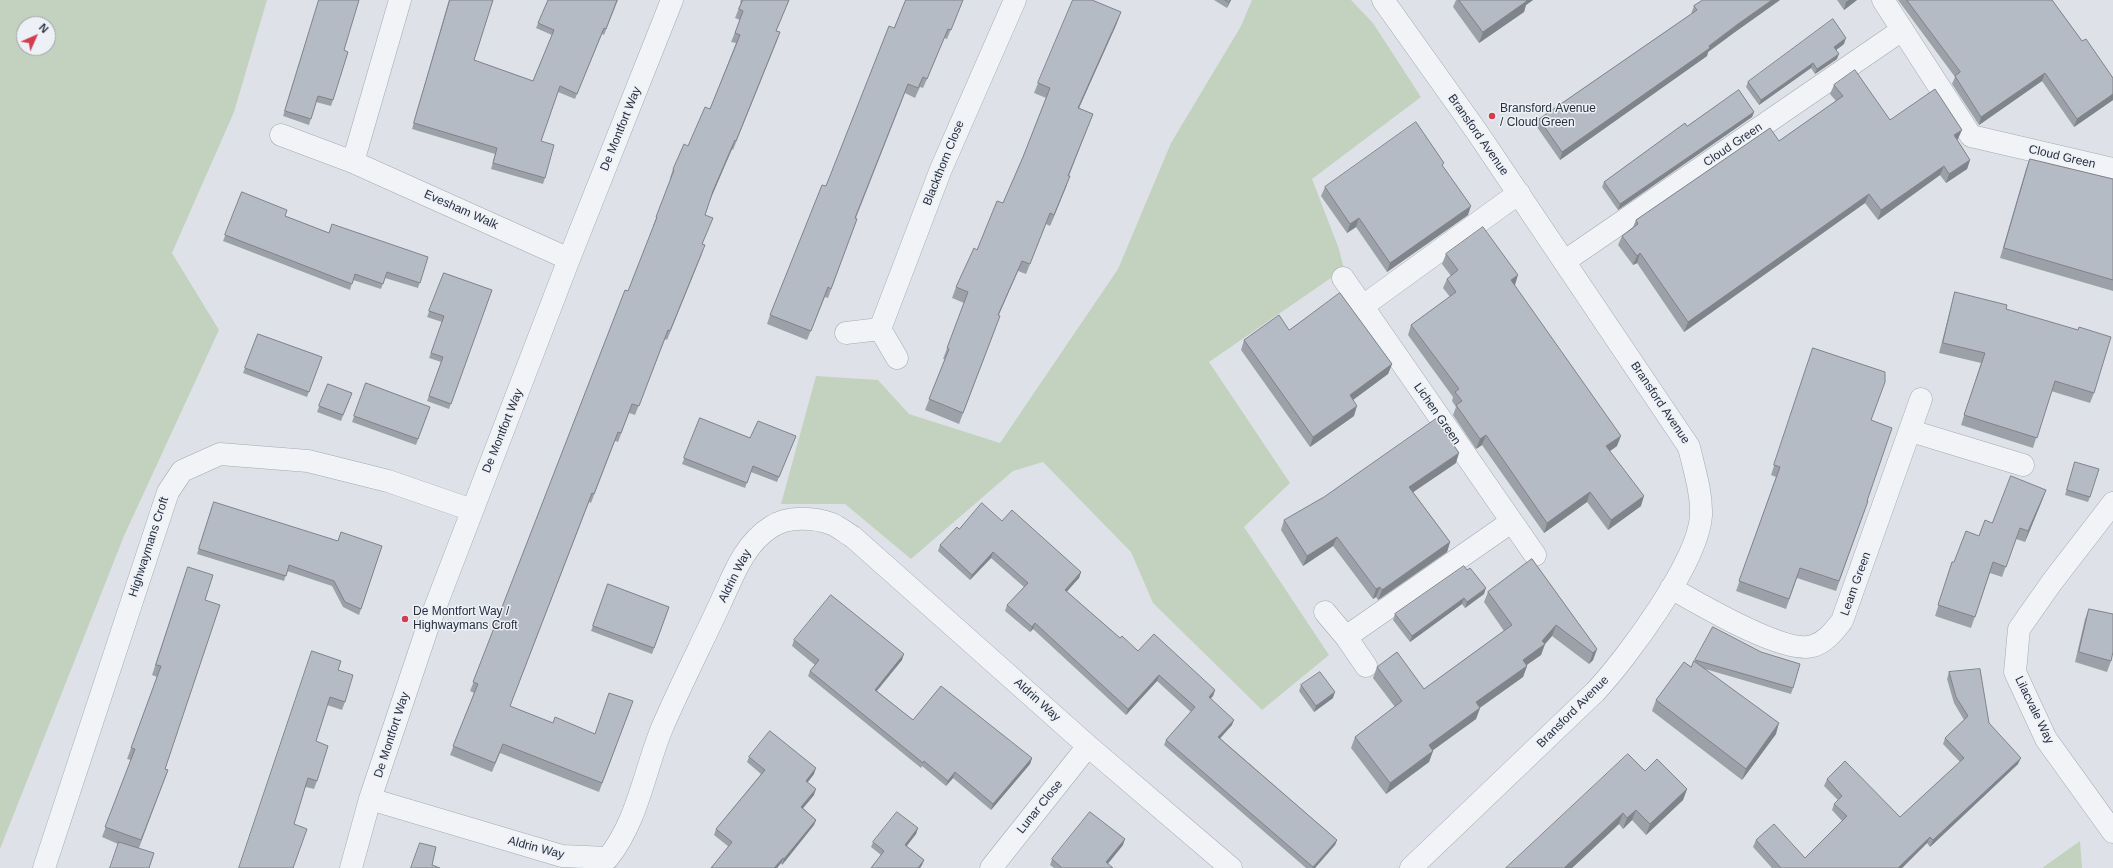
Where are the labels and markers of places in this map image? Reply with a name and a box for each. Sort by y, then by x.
place label: Bransford Avenue / Cloud Green [1500,102,1596,130]
marker: Bransford Avenue / Cloud Green [1487,111,1497,121]
place label: De Montfort Way / Highwaymans Croft [413,605,518,633]
marker: De Montfort Way / Highwaymans Croft [400,614,410,624]

